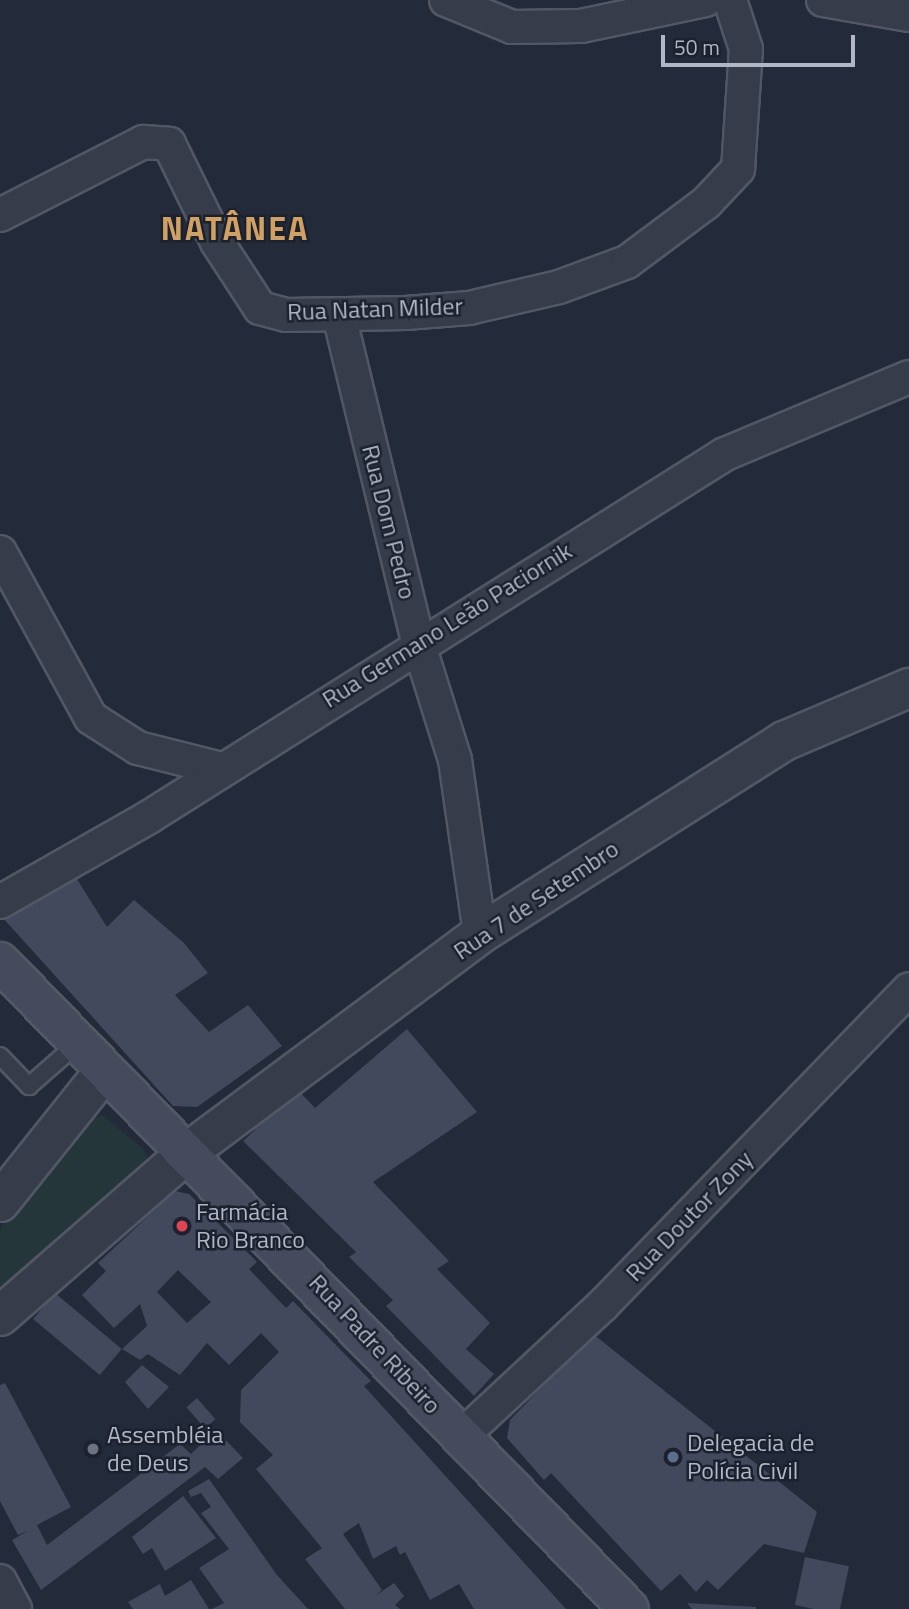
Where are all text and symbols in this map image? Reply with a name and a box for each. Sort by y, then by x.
scale bar [664,21,858,65]
text: 50 m [674,31,720,63]
district label: NATÂNEA [162,209,308,247]
street label: Rua Natan Milder [287,292,463,326]
street label: Rua Dom Pedro [356,442,422,602]
street label: Rua Germano Leão Paciornik [317,536,577,714]
street label: Rua 7 de Setembro [448,834,624,966]
street label: Rua Doutor Zony [620,1145,758,1287]
place label: Farmácia Rio Branco [196,1198,305,1254]
marker: Farmácia Rio Branco [174,1218,190,1234]
street label: Rua Padre Ribeiro [303,1268,447,1420]
place label: Assembléia de Deus [107,1421,223,1477]
place label: Delegacia de Polícia Civil [687,1429,814,1485]
marker: Assembléia de Deus [85,1441,101,1457]
marker: Delegacia de Polícia Civil [665,1449,681,1465]

